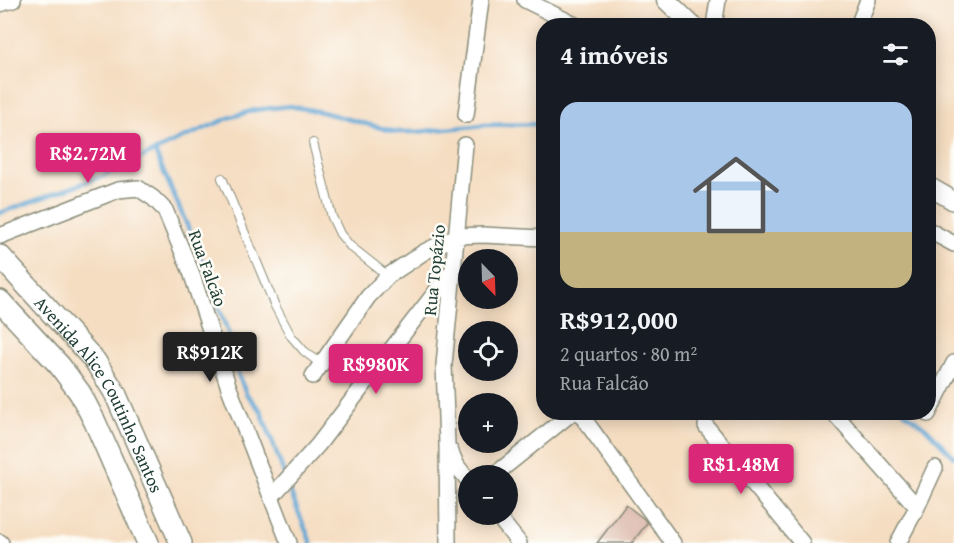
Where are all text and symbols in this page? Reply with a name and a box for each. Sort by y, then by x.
text: 4 imóveis [560,35,668,74]
icon: filters [879,38,912,71]
pin: R$2.72M [33,133,143,184]
text: R$2.72M [50,138,126,167]
icon: home [682,141,790,249]
street label: Rua Topázio [416,223,452,317]
street label: Rua Falcão [182,226,234,310]
north arrow [458,249,518,309]
map controls [458,249,518,525]
street label: Avenida Alice Coutinho Santos [28,289,171,497]
text: R$912,000 [560,300,678,339]
button: locate [458,321,518,381]
pin: R$912K [161,332,259,383]
text: R$912K [177,337,243,366]
text: 2 quartos · 80 m² [560,339,697,368]
pin: R$980K [327,344,425,395]
text: R$980K [343,349,409,378]
text: Rua Falcão [560,368,649,397]
button: + [458,393,518,453]
pin: R$1.48M [686,444,796,495]
text: R$1.48M [703,449,779,478]
button: − [458,465,518,525]

